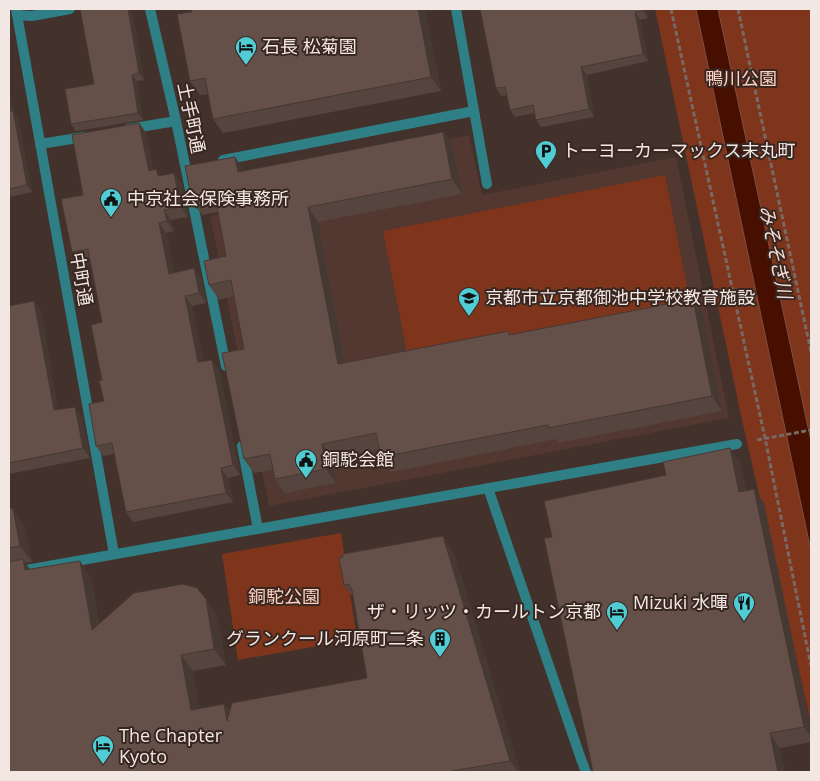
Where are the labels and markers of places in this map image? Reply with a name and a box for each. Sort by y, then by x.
place label: 石長 松菊園 [262,34,357,58]
hotel icon: 石長 松菊園 [234,35,258,66]
place label: トーヨーカーマックス末丸町 [562,138,795,162]
parking icon: トーヨーカーマックス末丸町 [534,139,558,170]
place label: 中京社会保険事務所 [127,186,289,210]
public building icon: 中京社会保険事務所 [99,187,123,218]
place label: 京都市立京都御池中学校教育施設 [485,285,755,309]
school or university icon: 京都市立京都御池中学校教育施設 [457,286,481,317]
place label: 銅駝会館 [322,447,394,471]
public building icon: 銅駝会館 [294,448,318,479]
place label: Mizuki 水暉 [633,590,728,614]
restaurant icon: Mizuki 水暉 [732,591,756,622]
place label: ザ・リッツ・カールトン京都 [367,599,601,623]
hotel icon: ザ・リッツ・カールトン京都 [605,600,629,631]
place label: グランクール河原町二条 [226,626,424,650]
building icon: グランクール河原町二条 [428,627,452,658]
place label: The Chapter Kyoto [119,723,223,768]
hotel icon: The Chapter Kyoto [91,734,115,765]

